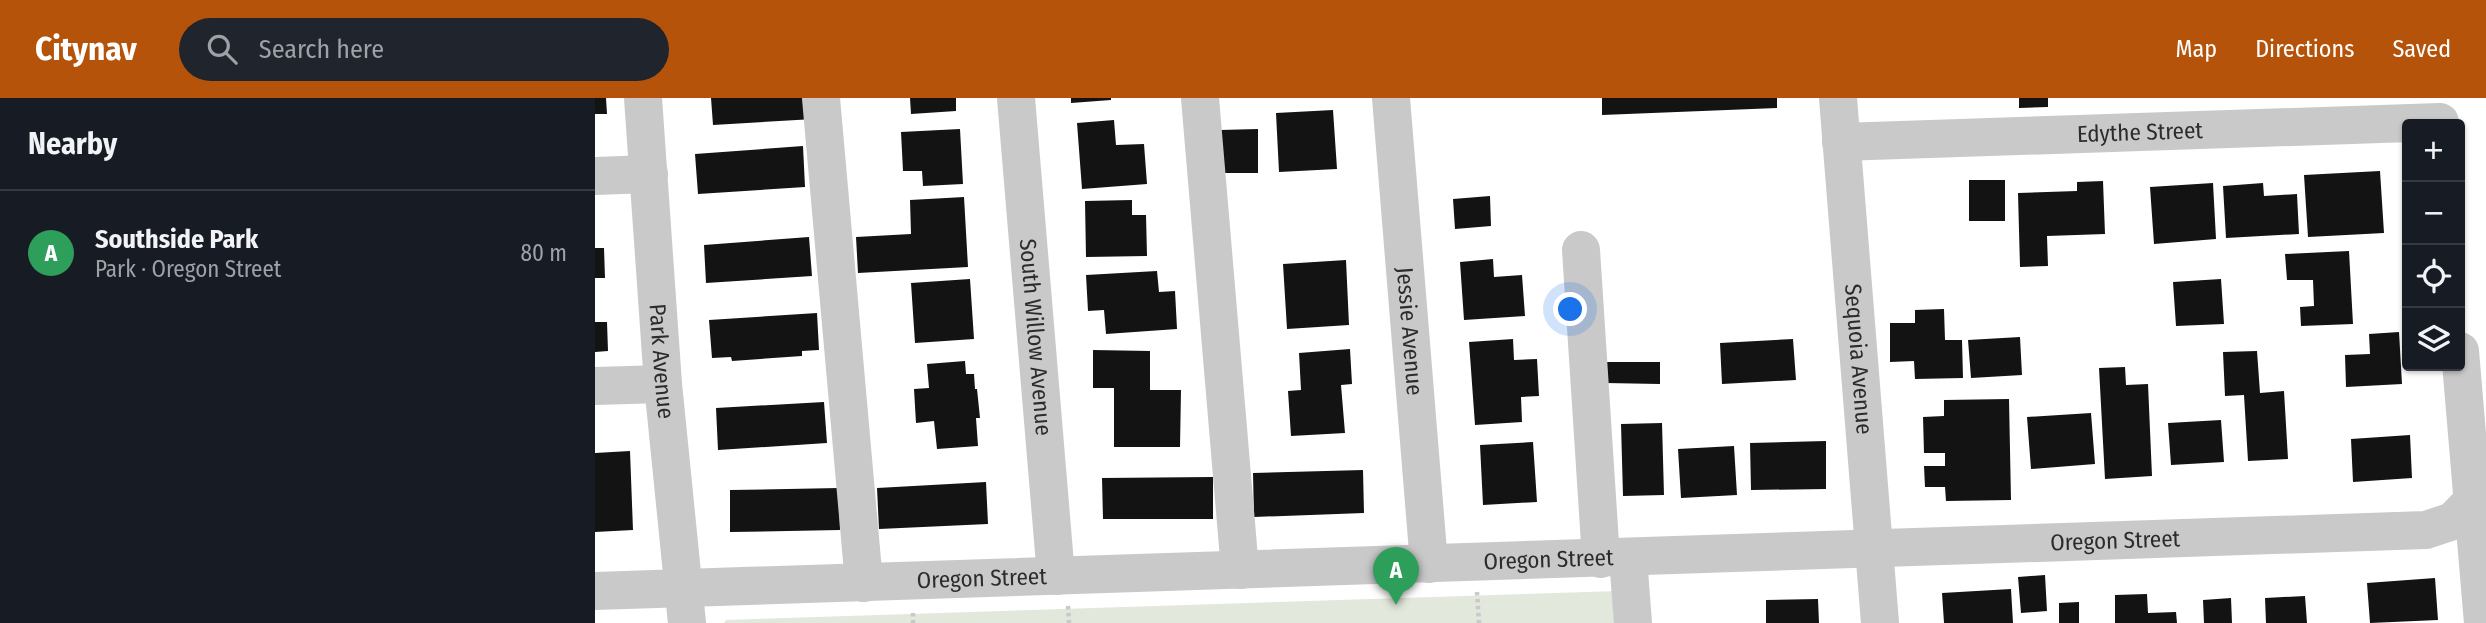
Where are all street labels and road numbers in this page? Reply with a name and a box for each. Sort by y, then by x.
street label: Edythe Street [2076,116,2204,148]
street label: South Willow Avenue [1014,238,1058,437]
street label: Jessie Avenue [1391,266,1429,397]
street label: Sequoia Avenue [1839,283,1879,436]
street label: Park Avenue [643,303,680,420]
street label: Oregon Street [2050,524,2181,557]
street label: Oregon Street [1483,543,1614,575]
street label: Oregon Street [916,562,1048,594]

